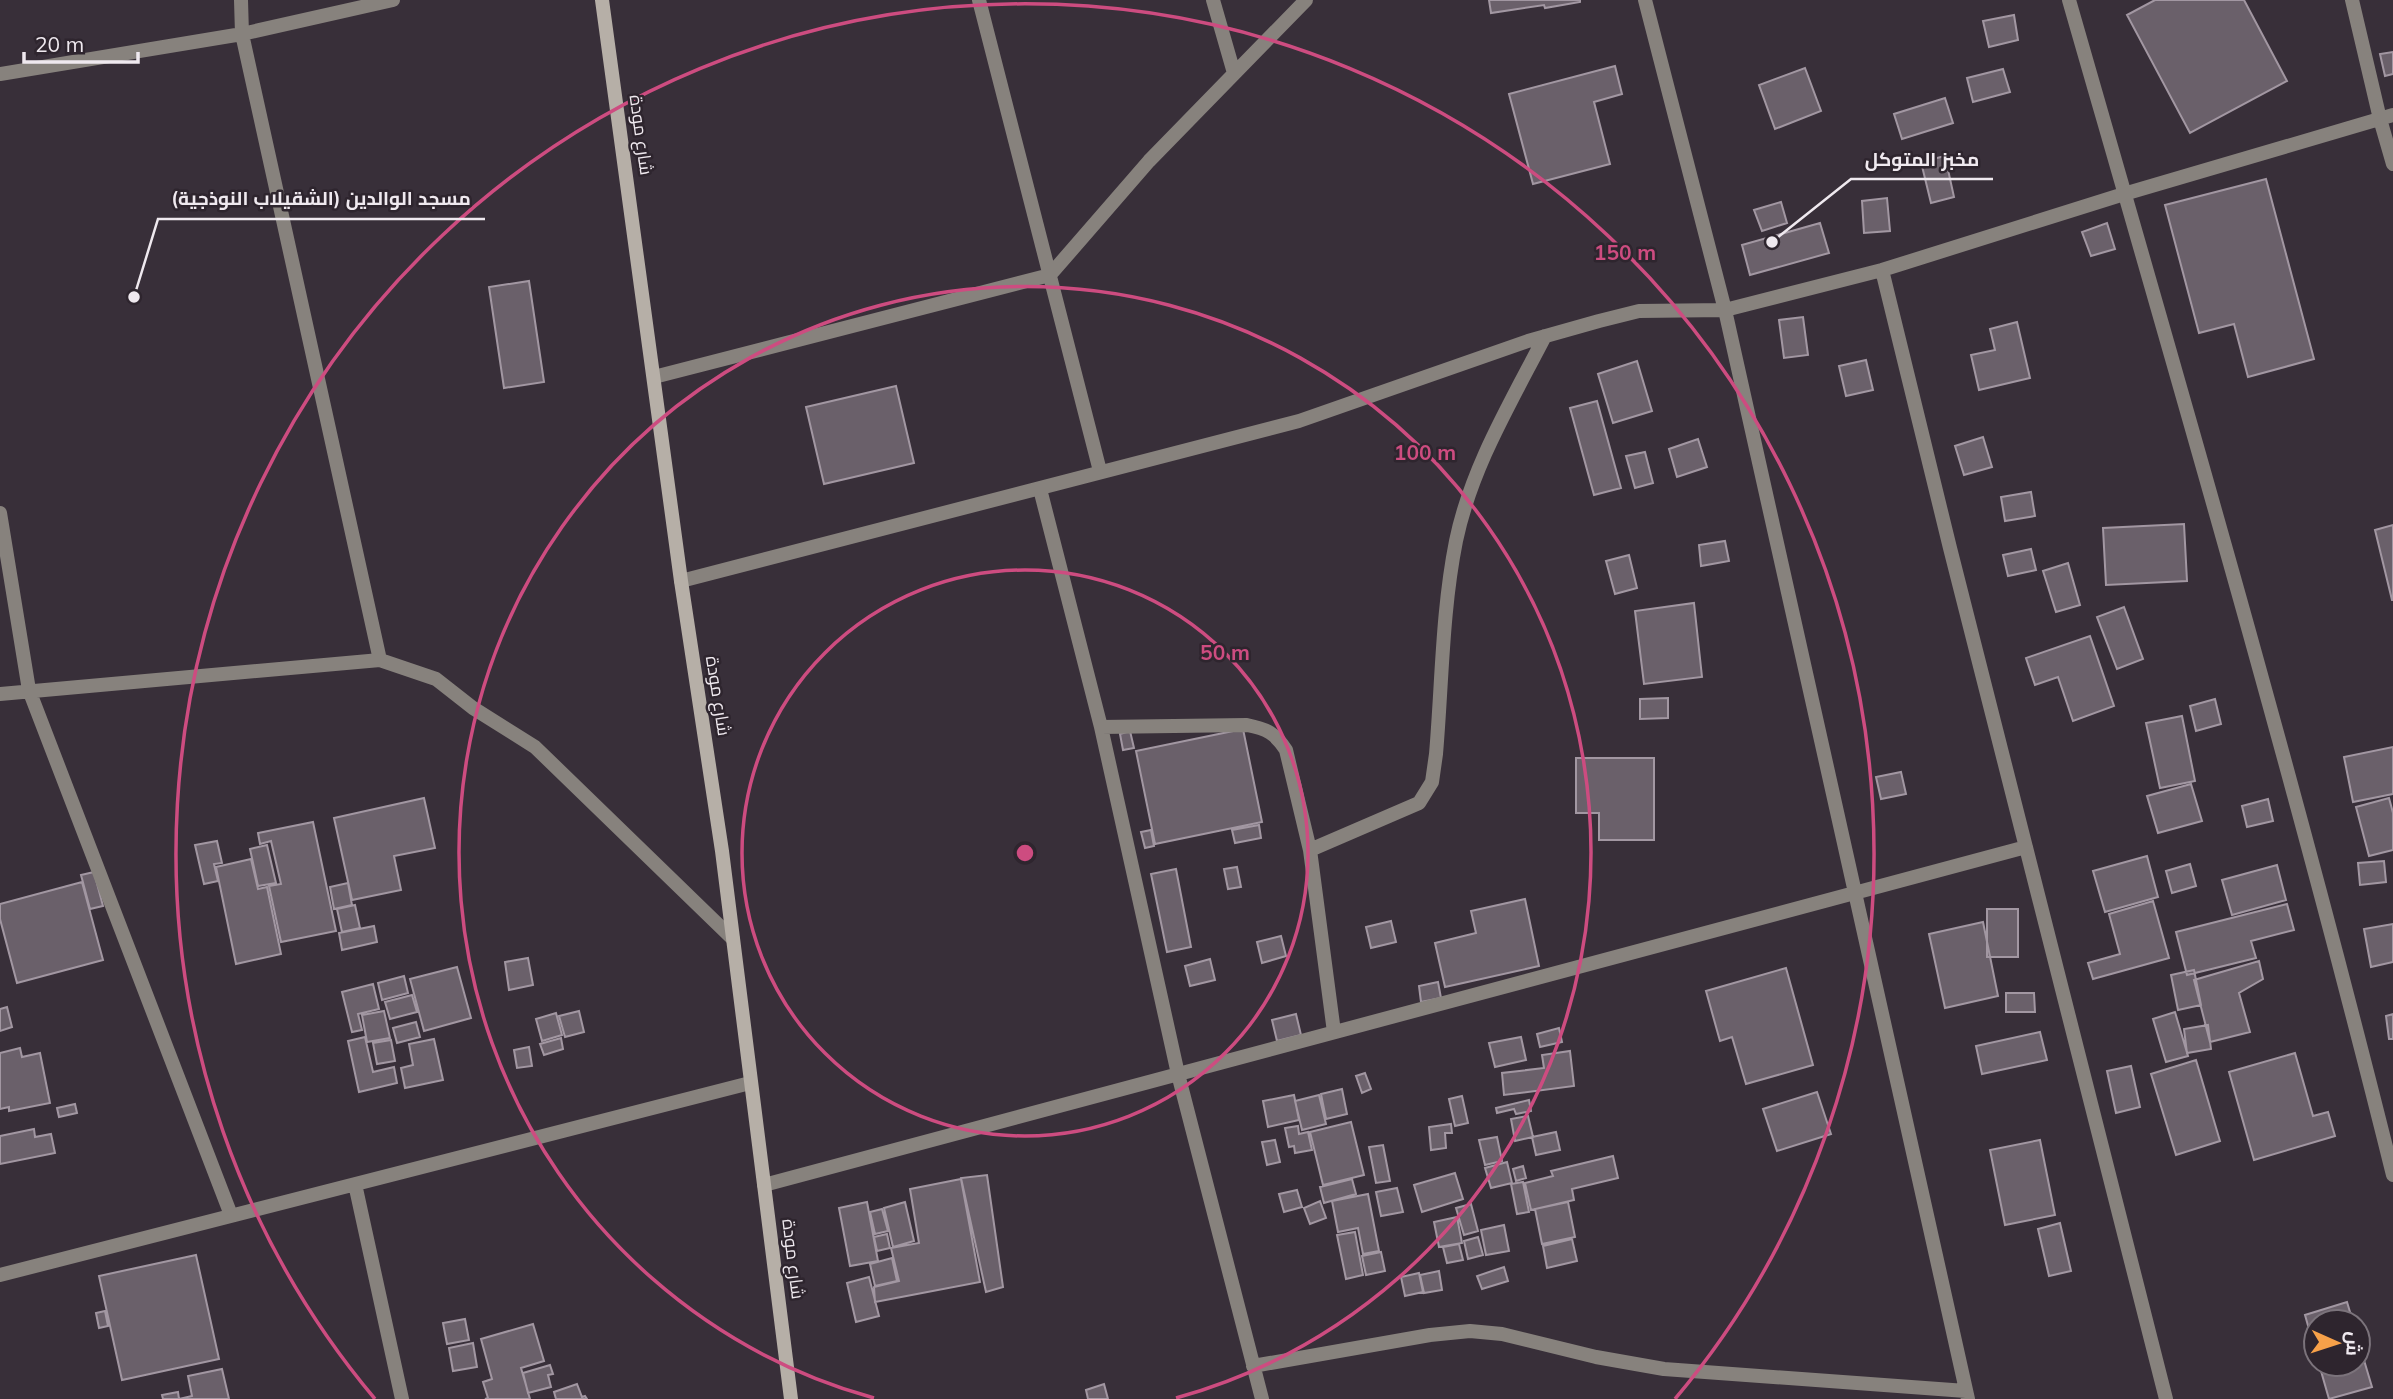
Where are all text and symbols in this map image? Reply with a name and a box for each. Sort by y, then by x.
scale bar [24,21,138,65]
text: 20 m [35,31,84,57]
street label: شارع مودة [623,93,659,177]
callout: مخبز المتوكل [1851,139,1993,179]
text: مخبز المتوكل [1865,147,1979,171]
callout: مسجد الوالدين (الشقيلاب النوذجية) [158,179,485,219]
text: مسجد الوالدين (الشقيلاب النوذجية) [171,186,471,210]
text: 150 m [1594,239,1656,265]
text: 100 m [1394,439,1456,465]
text: 50 m [1200,639,1250,665]
street label: شارع مودة [700,654,736,738]
centre of rings [1013,841,1037,865]
street label: شارع مودة [776,1217,810,1301]
north arrow [2302,1308,2372,1378]
text: ش [2341,1331,2367,1357]

